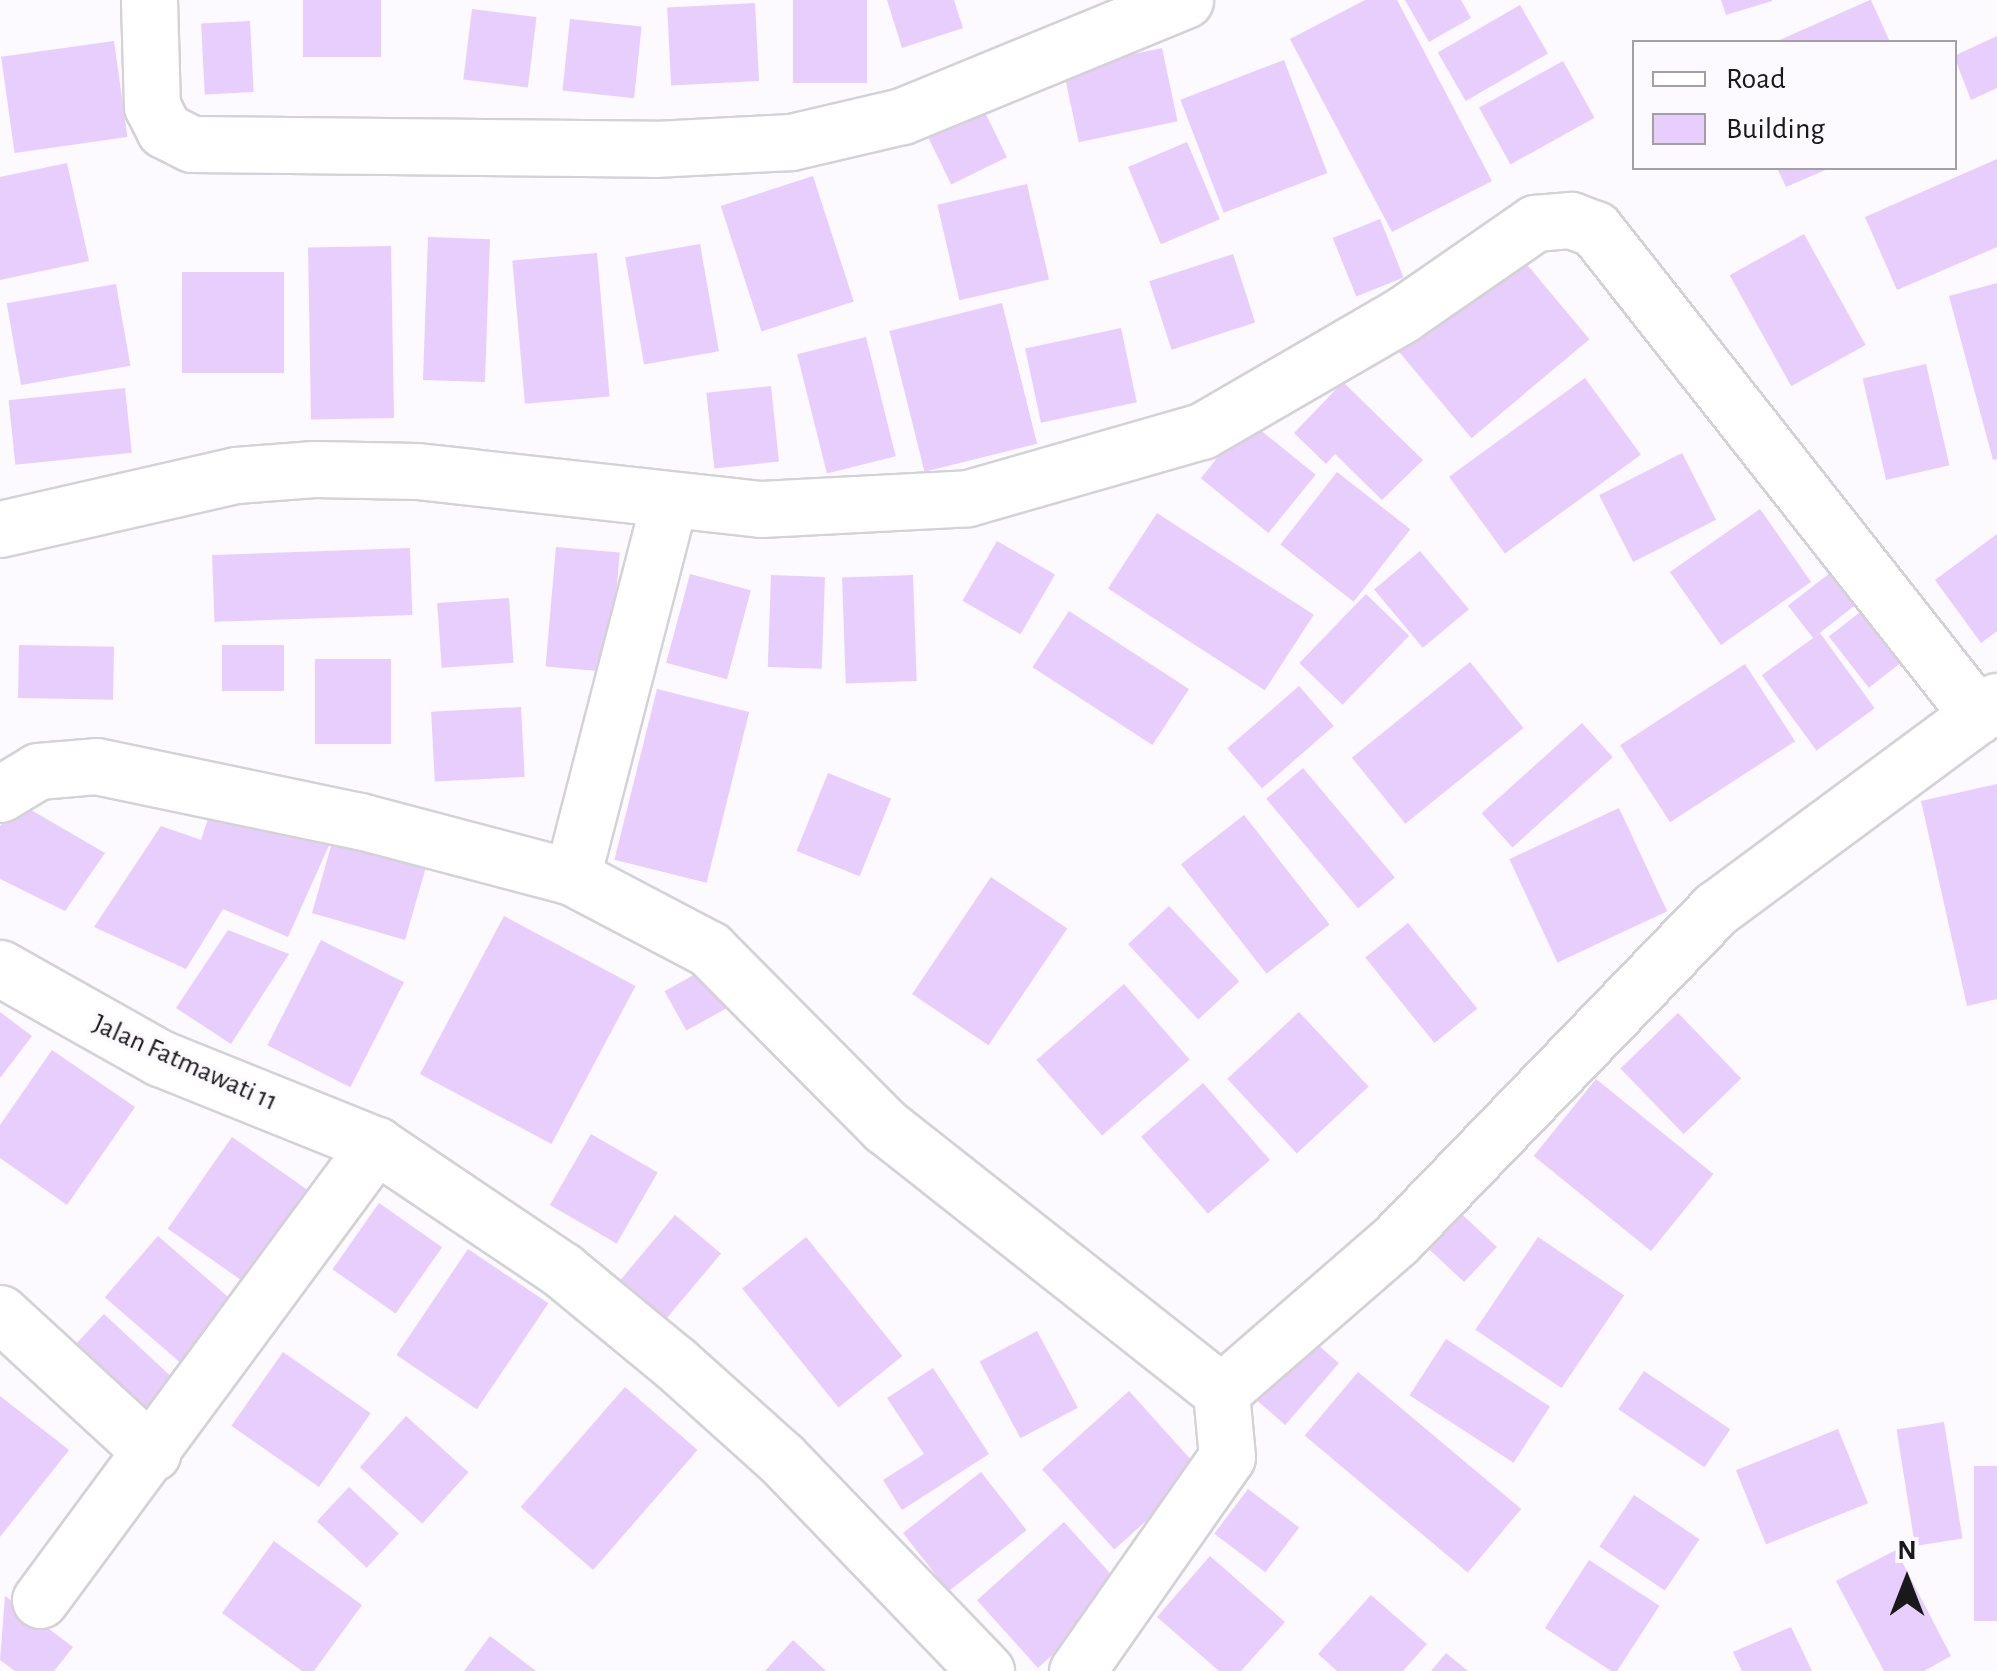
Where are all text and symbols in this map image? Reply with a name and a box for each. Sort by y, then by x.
legend [1632,40,1957,170]
text: Road [1726,64,1786,94]
text: Building [1726,114,1825,144]
street label: Jalan Fatmawati 11 [87,1007,283,1119]
north arrow [1857,1531,1957,1631]
text: N [1897,1537,1917,1565]

